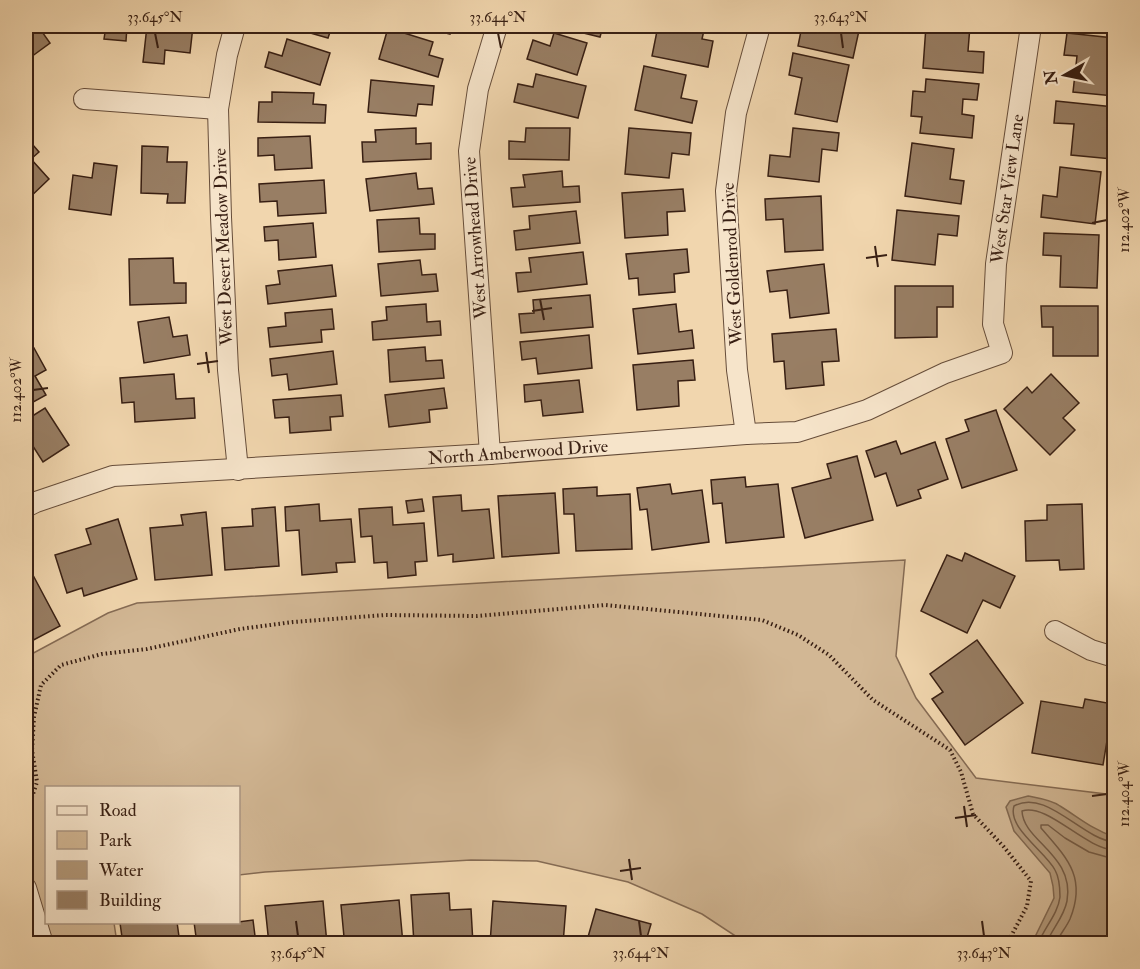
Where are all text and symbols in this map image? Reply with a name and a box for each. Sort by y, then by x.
text: 33.645°N [127,8,183,27]
text: 33.644°N [470,8,527,27]
text: 33.643°N [814,8,869,27]
north arrow [1035,45,1095,105]
text: N [1040,68,1062,87]
street label: West Star View Lane [985,112,1029,266]
street label: West Desert Meadow Drive [209,147,238,347]
street label: West Arrowhead Drive [458,156,493,321]
street label: West Goldenrod Drive [717,181,748,347]
text: 112.402°W [1115,187,1134,253]
text: 112.402°W [7,357,26,423]
street label: North Amberwood Drive [427,435,609,470]
text: 112.404°W [1115,760,1134,827]
legend [45,786,240,924]
text: Road [99,799,137,822]
text: Park [99,829,132,852]
text: Water [98,859,143,882]
text: Building [99,889,162,912]
text: 33.645°N [270,944,326,963]
text: 33.644°N [613,944,670,963]
text: 33.643°N [957,944,1012,963]

